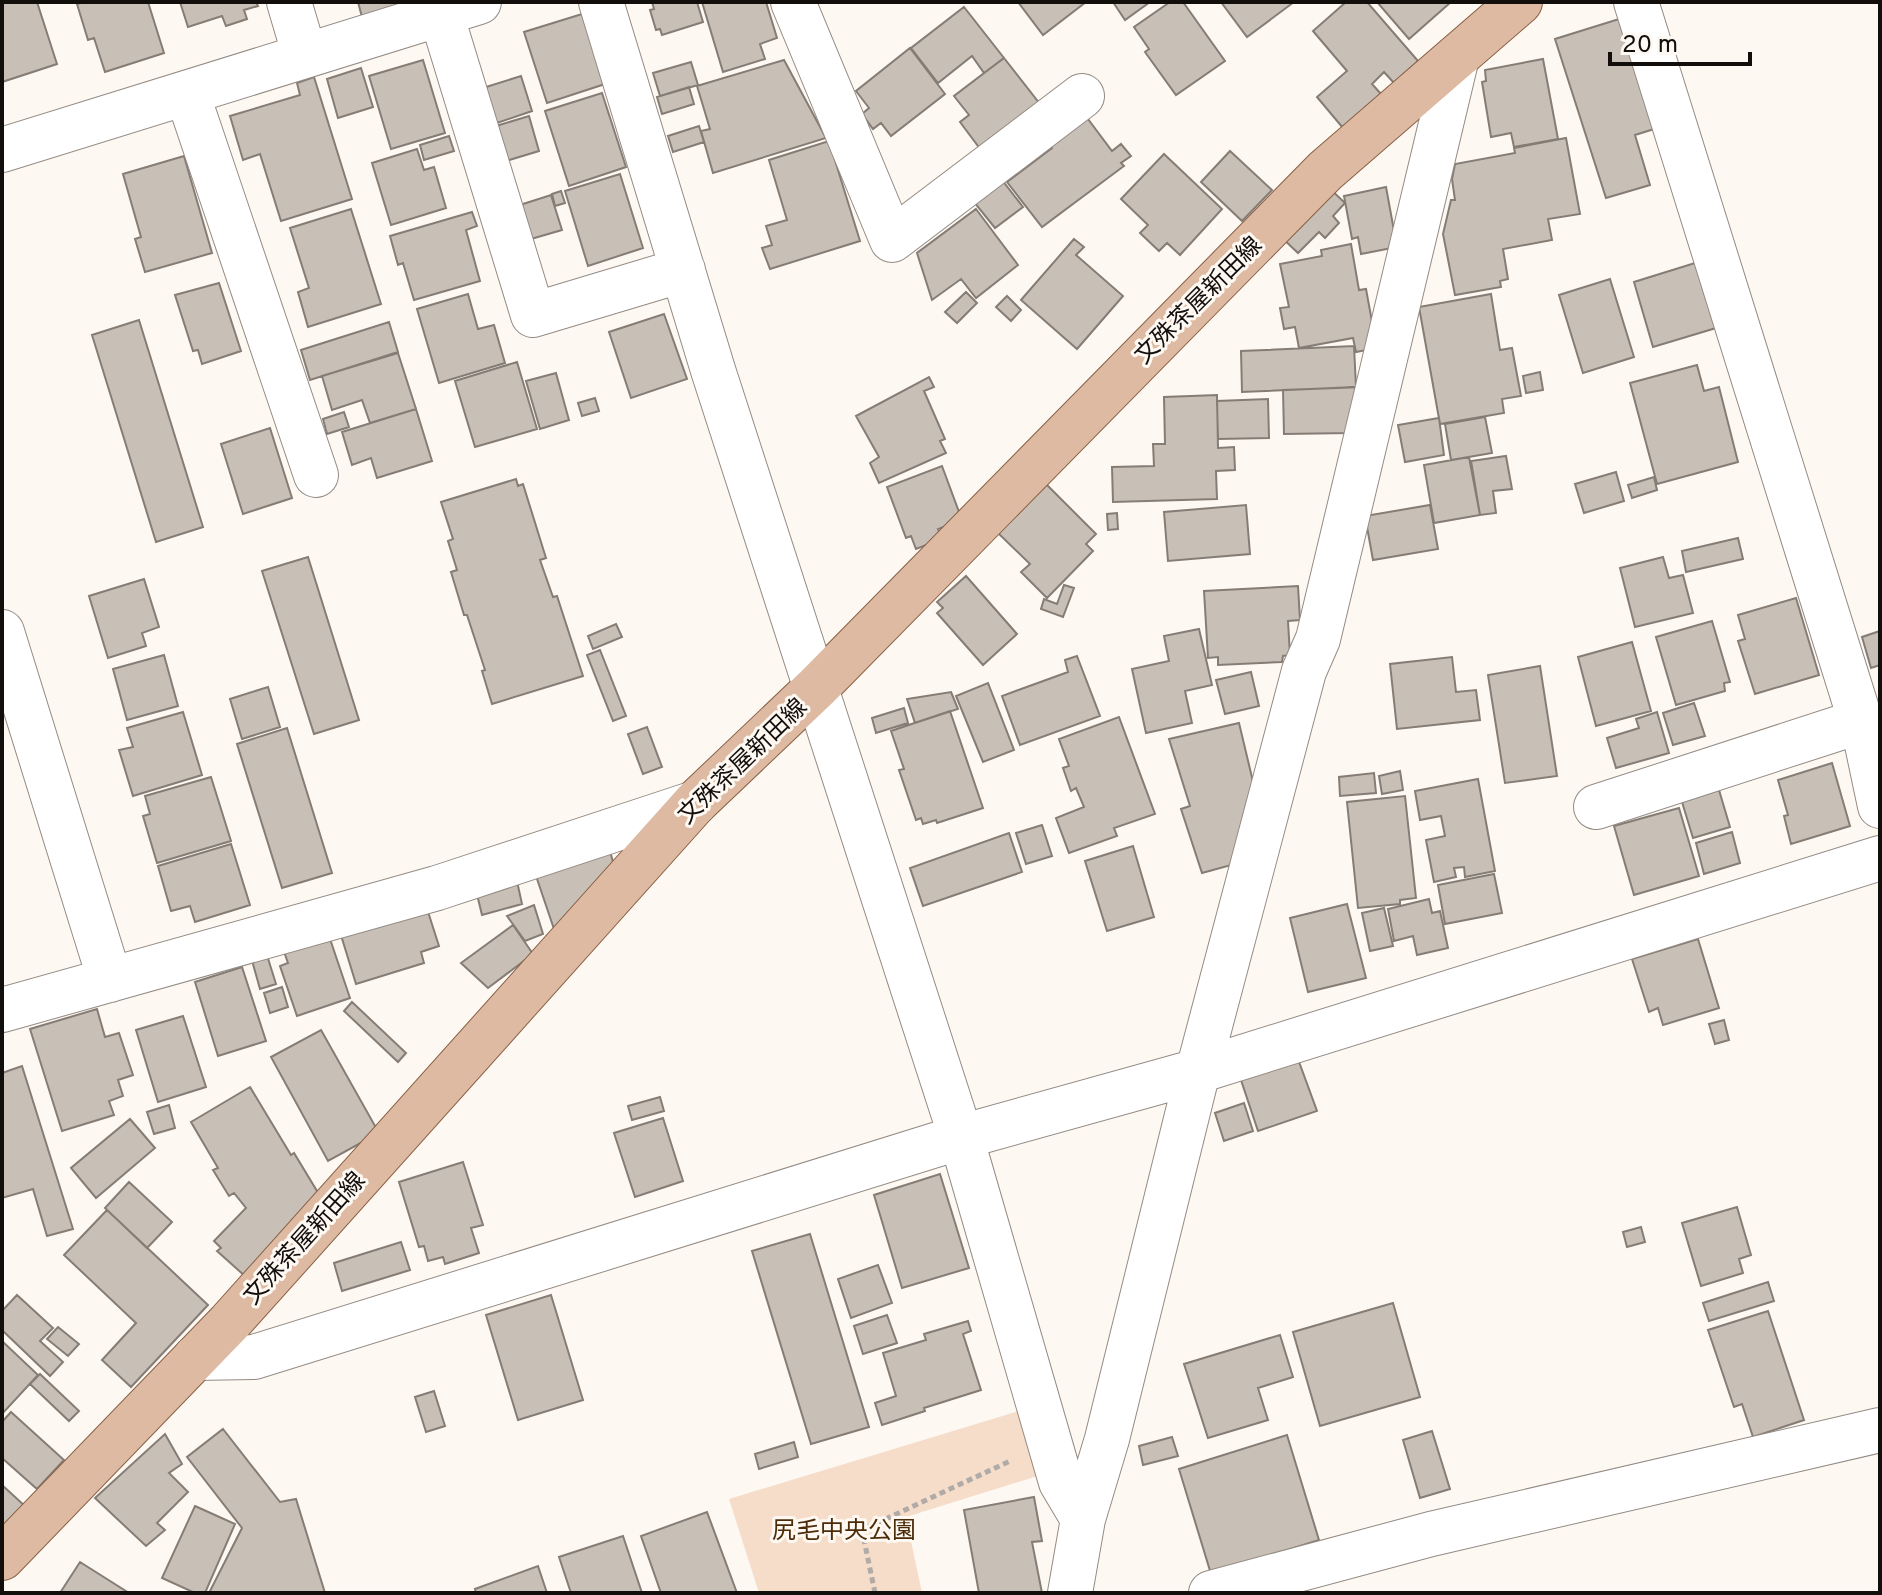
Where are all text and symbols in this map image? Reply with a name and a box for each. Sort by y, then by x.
scale bar [1610,16,1750,66]
text: 20 m [1622,31,1678,61]
street label: 文殊茶屋新田線 [1129,231,1269,371]
street label: 文殊茶屋新田線 [673,693,814,832]
street label: 文殊茶屋新田線 [238,1167,373,1312]
park label: 尻毛中央公園 [772,1517,916,1547]

